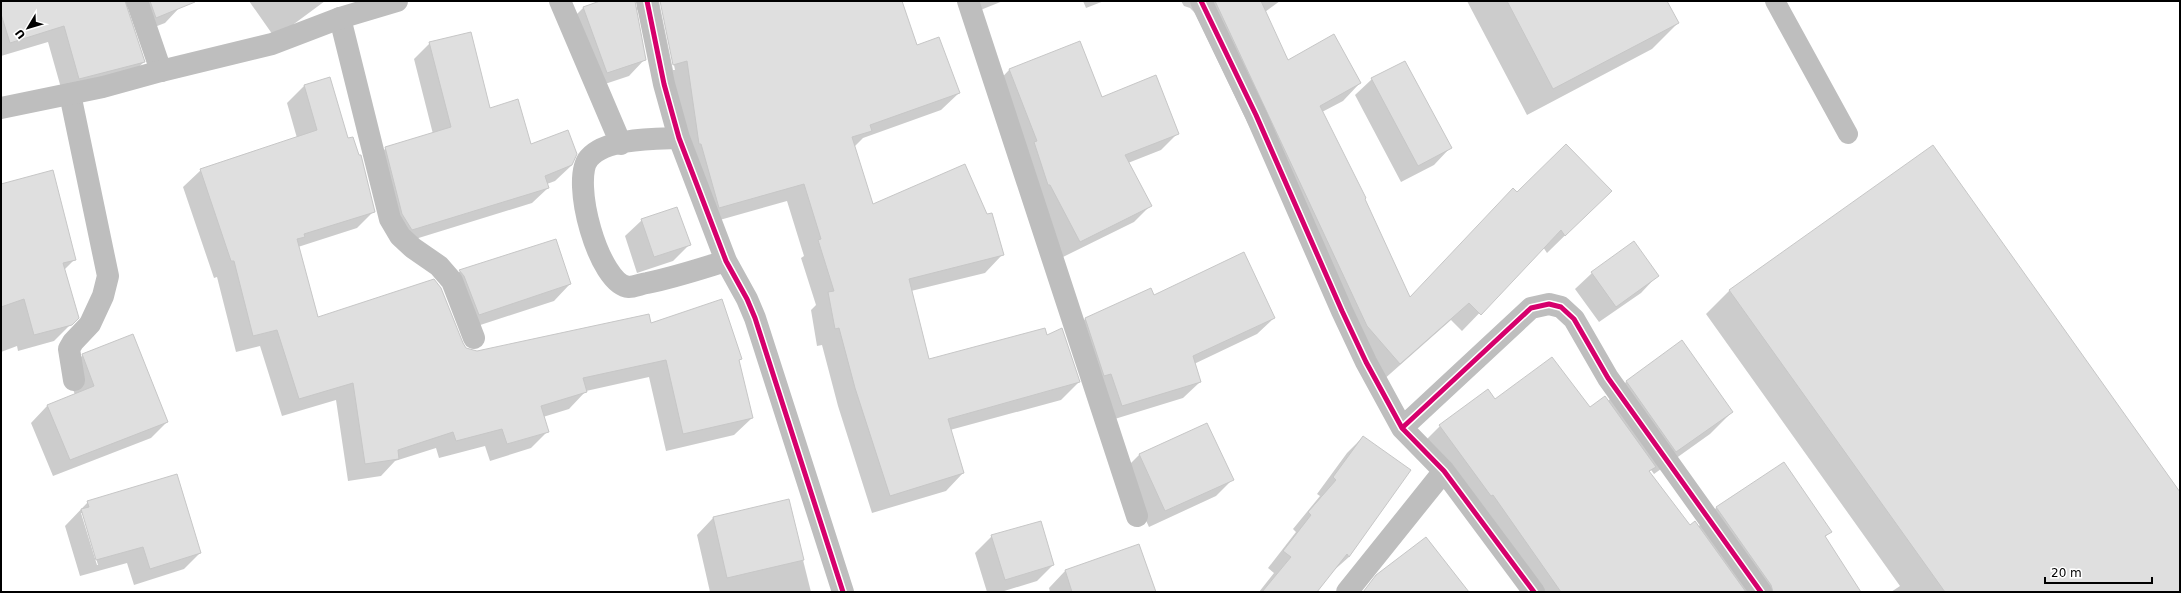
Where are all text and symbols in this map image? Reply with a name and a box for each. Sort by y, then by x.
north arrow [8,8,48,48]
text: U [13,26,28,41]
scale bar [2045,559,2152,585]
text: 20 m [2051,566,2082,580]

